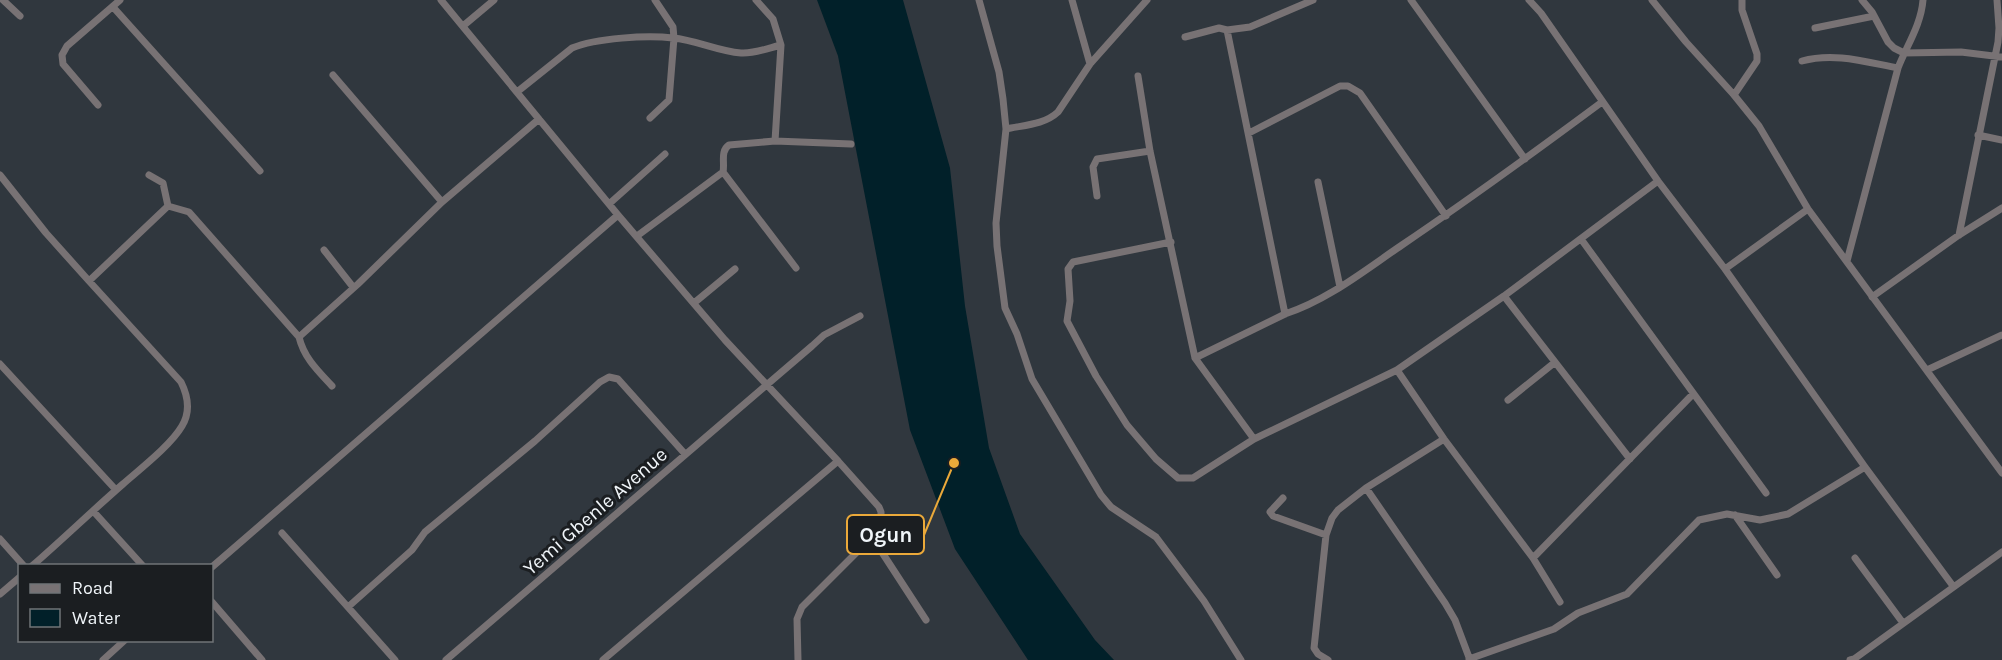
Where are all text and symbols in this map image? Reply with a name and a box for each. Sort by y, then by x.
street label: Yemi Gbenle Avenue [519,443,672,580]
callout: Ogun [847,515,924,554]
text: Ogun [860,523,912,547]
legend [18,564,213,642]
text: Road [72,577,113,599]
text: Water [72,607,120,629]

